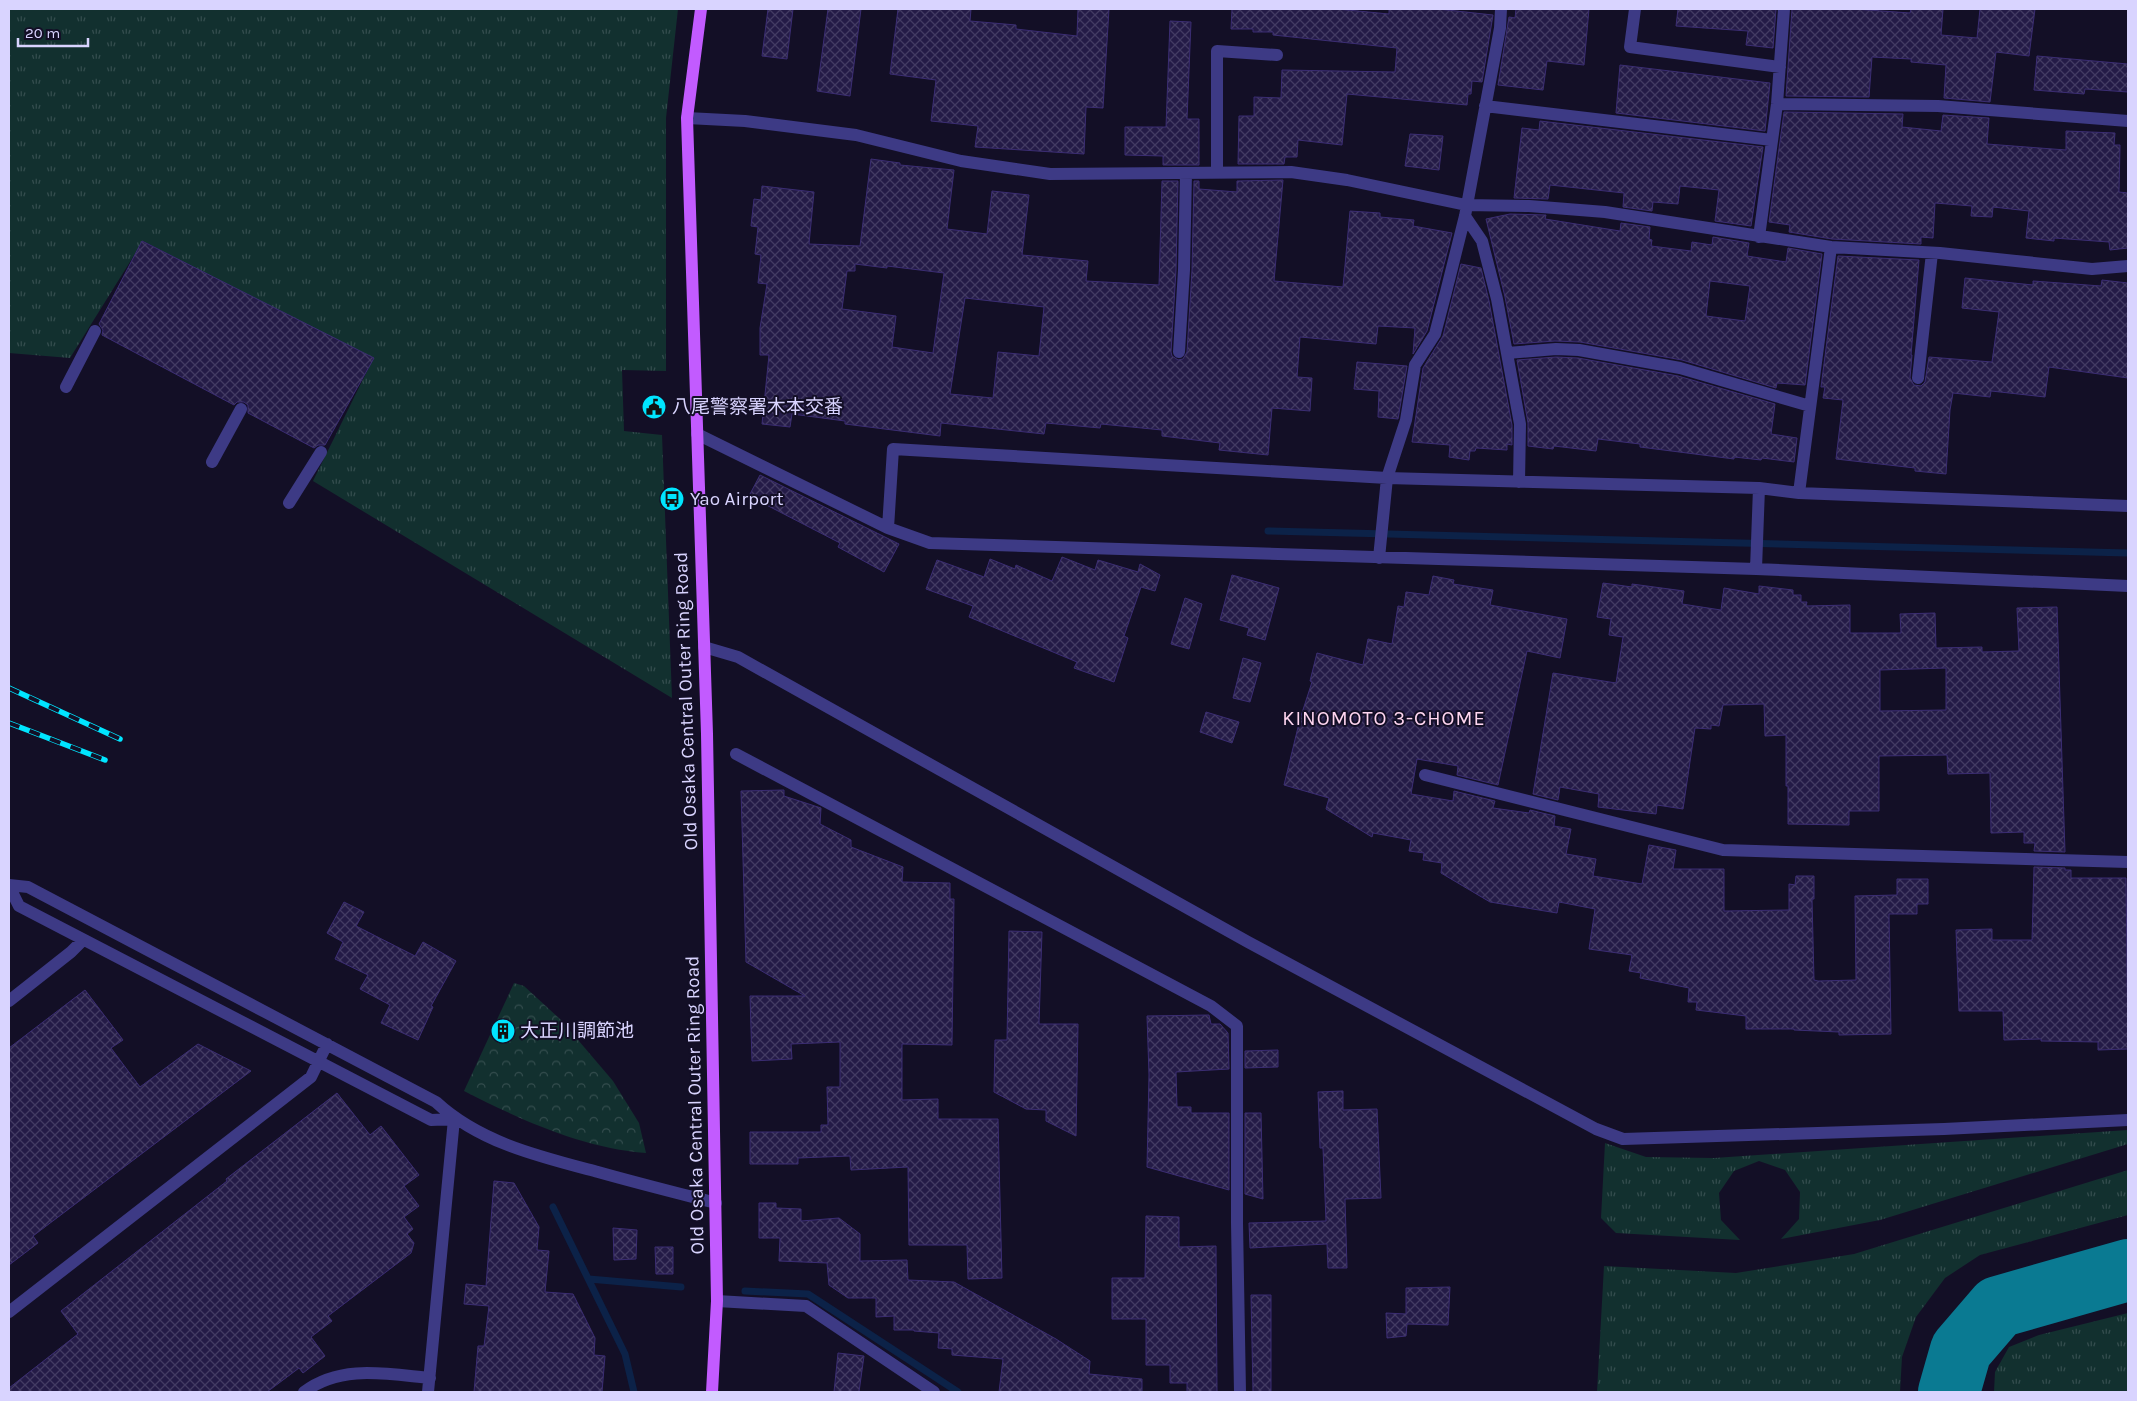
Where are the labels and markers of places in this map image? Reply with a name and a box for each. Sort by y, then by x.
public building icon: 八尾警察署木本交番 [641,394,667,420]
place label: 八尾警察署木本交番 [672,396,843,418]
bus stop icon: Yao Airport [659,486,685,512]
place label: Yao Airport [690,488,784,510]
building icon: 大正川調節池 [490,1018,516,1044]
place label: 大正川調節池 [520,1020,634,1042]

